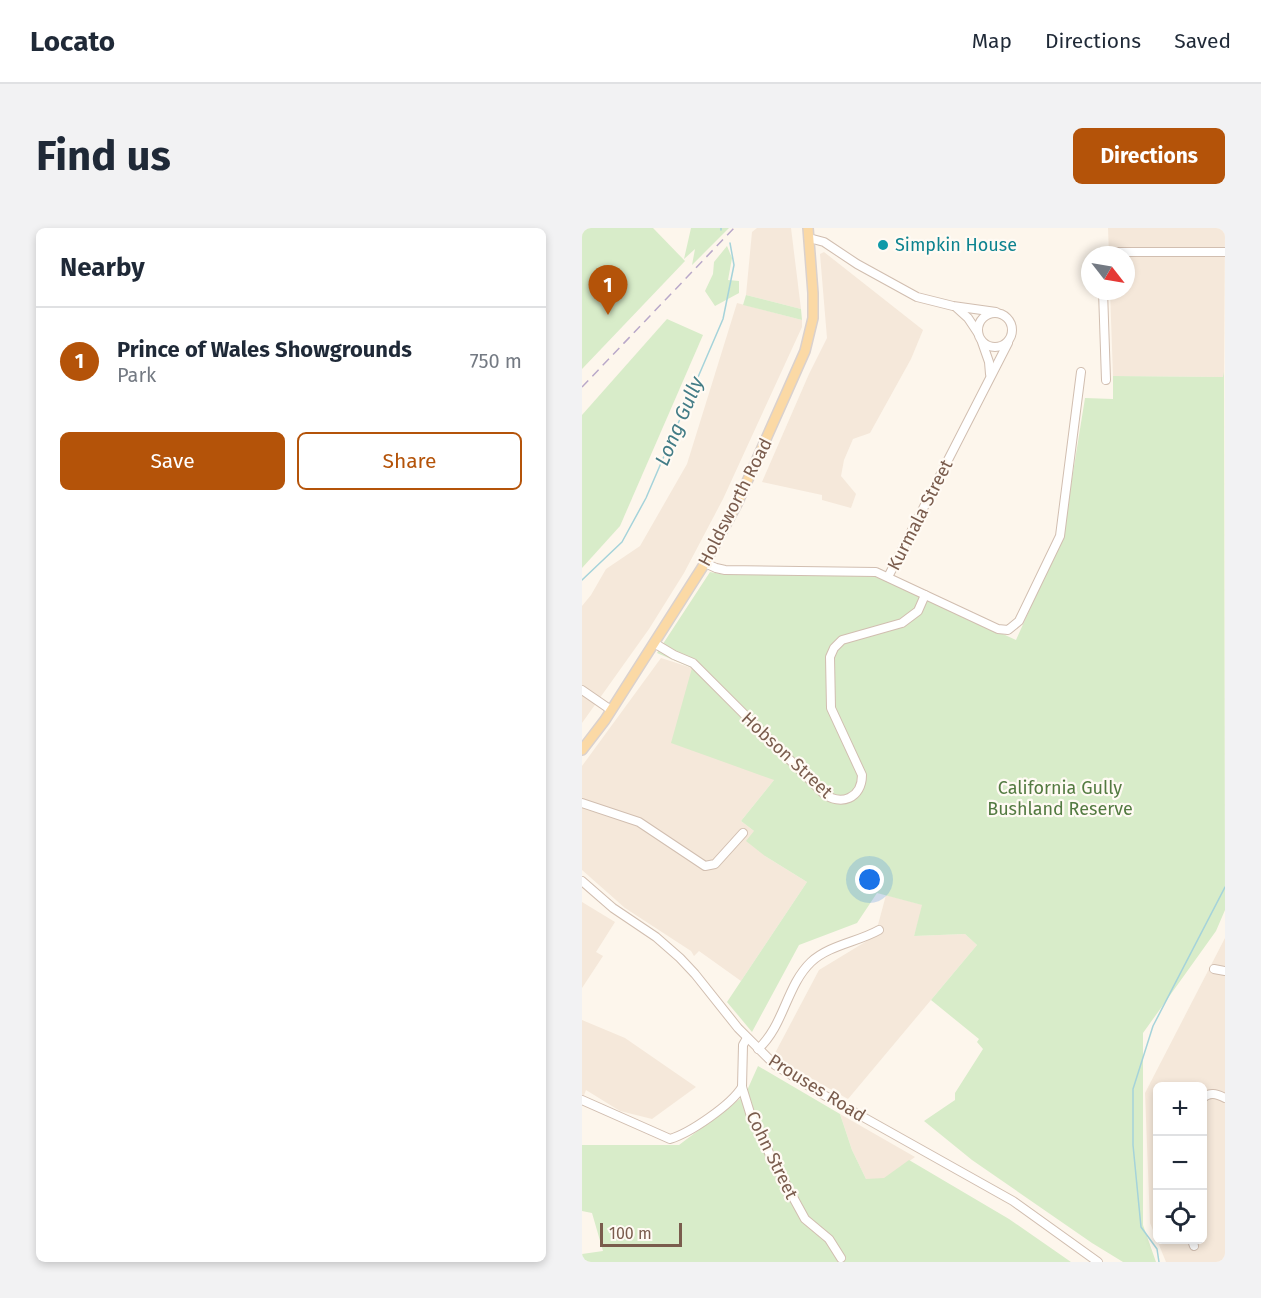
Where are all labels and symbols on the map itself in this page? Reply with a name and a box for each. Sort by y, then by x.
place label: Simpkin House [895,234,1017,256]
marker: Simpkin House [876,238,890,252]
north arrow [1081,246,1135,300]
pin: 1 [588,266,628,315]
water label: Long Gully [650,372,709,469]
street label: Holdsworth Road [693,434,777,570]
street label: Kurmala Street [883,455,958,574]
street label: Hobson Street [737,707,837,803]
park label: California Gully Bushland Reserve [987,777,1133,820]
your location [855,865,884,894]
street label: Prouses Road [764,1049,870,1127]
street label: Cohn Street [741,1108,803,1203]
scale bar [600,1220,682,1248]

